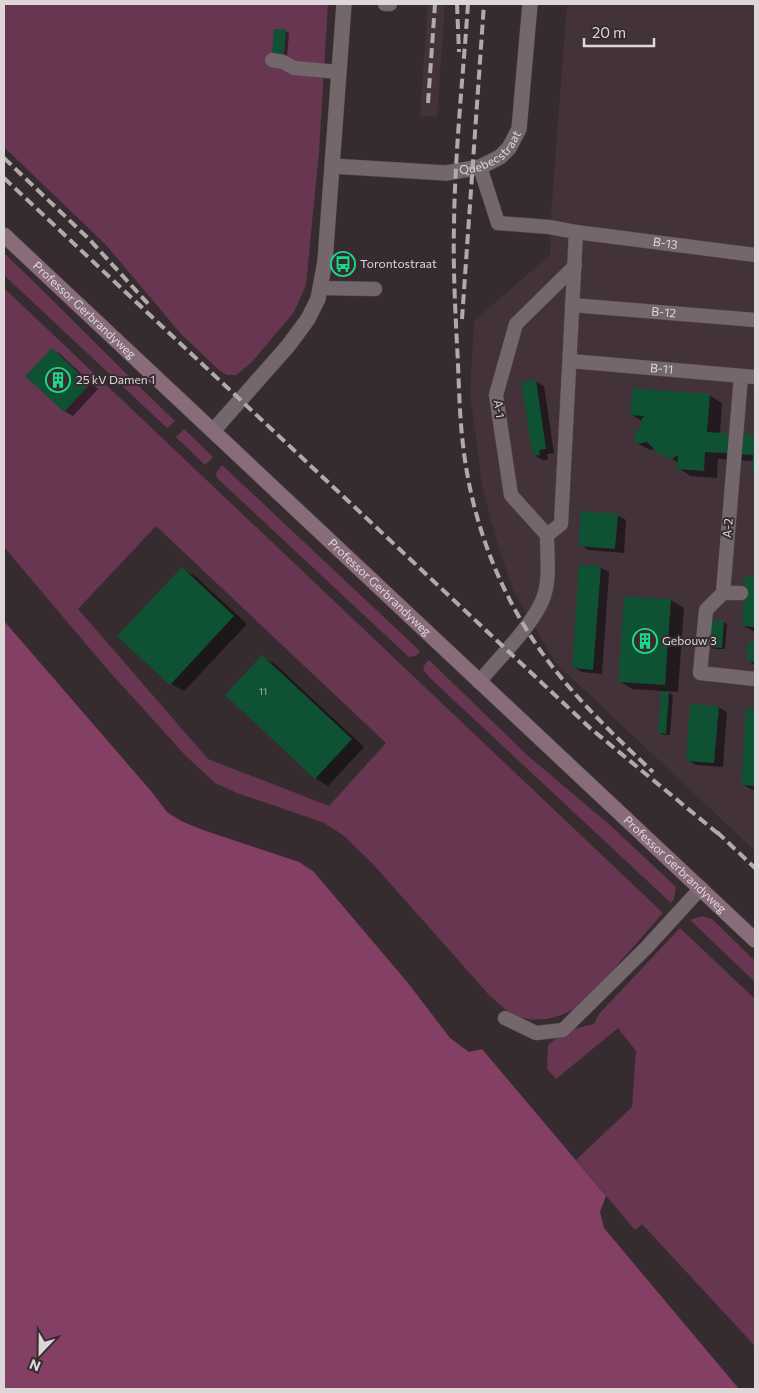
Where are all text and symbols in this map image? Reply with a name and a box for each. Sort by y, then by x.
scale bar [584,15,654,47]
text: 20 m [592,23,626,41]
street label: Quebecstraat [458,128,523,177]
street label: B-13 [652,234,679,251]
bus stop icon: Torontostraat [330,251,356,277]
place label: Torontostraat [360,256,437,270]
street label: Professor Gerbrandyweg [31,258,139,361]
street label: B-12 [651,304,677,320]
street label: B-11 [650,360,674,376]
building icon: 25 kV Damen 1 [45,367,71,393]
place label: 25 kV Damen 1 [76,372,155,386]
street label: A-1 [492,399,508,419]
street label: A-2 [719,517,735,538]
street label: Professor Gerbrandyweg [326,535,435,639]
building icon: Gebouw 3 [632,628,658,654]
place label: Gebouw 3 [662,633,717,647]
house number: 11 [259,685,267,697]
street label: Professor Gerbrandyweg [621,812,730,916]
north arrow [15,1328,65,1378]
text: N [27,1356,43,1375]

